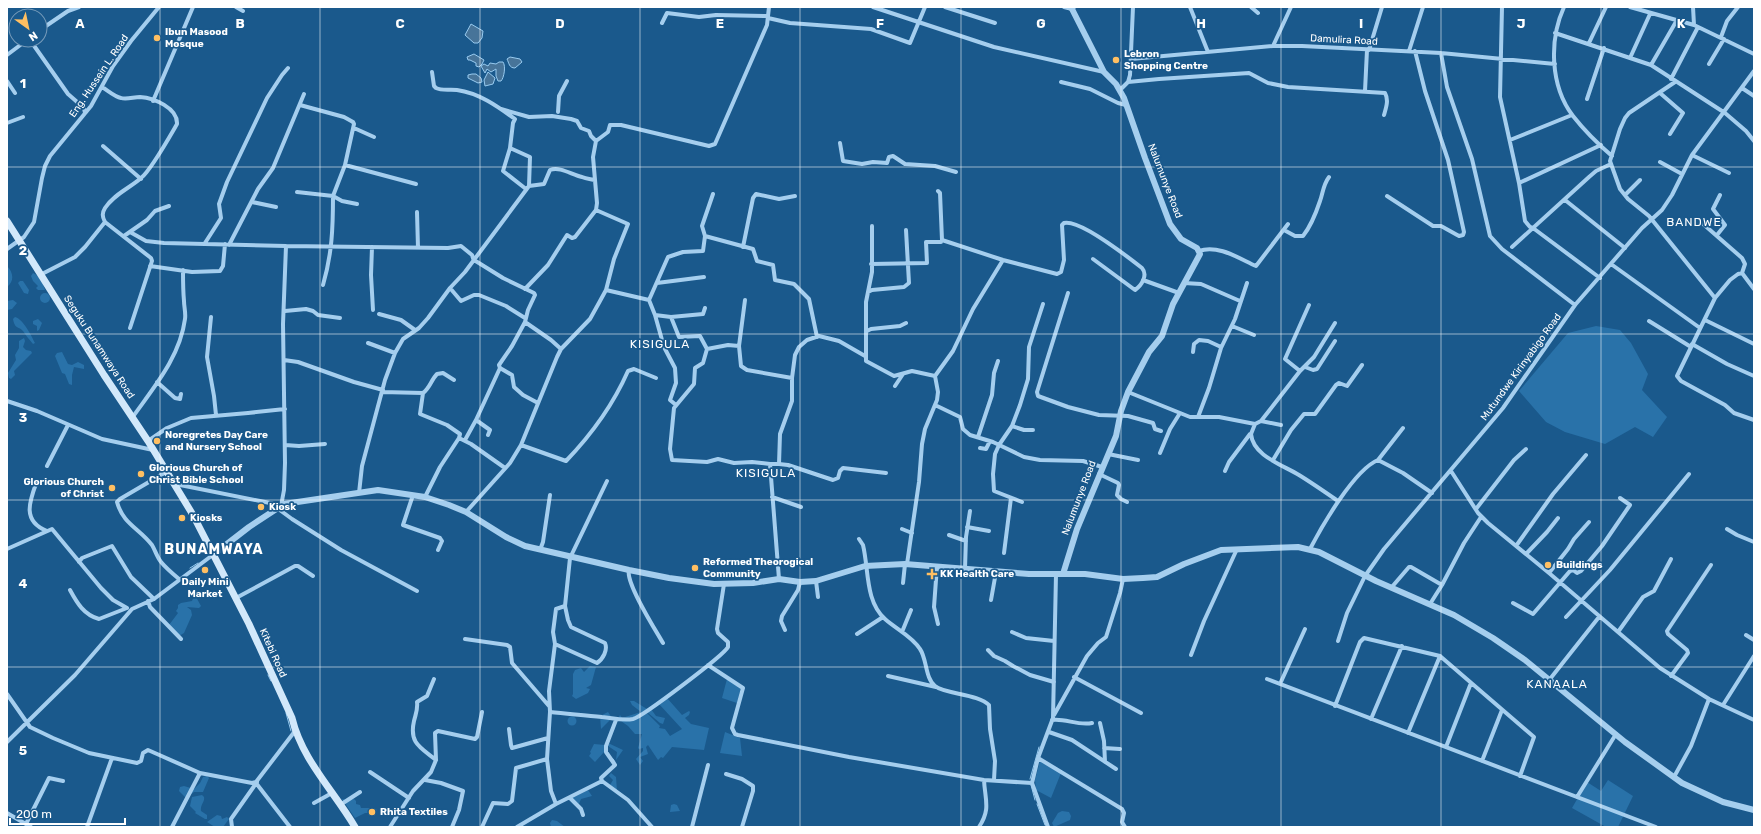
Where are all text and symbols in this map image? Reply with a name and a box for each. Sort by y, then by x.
north arrow [8,8,48,48]
text: A [75,16,85,31]
text: B [235,16,245,31]
text: C [395,16,405,31]
text: D [555,16,565,31]
text: E [716,16,724,31]
text: F [876,16,884,31]
text: G [1036,16,1046,31]
text: H [1196,16,1206,31]
text: I [1359,16,1363,31]
text: J [1517,16,1525,31]
text: K [1677,16,1686,31]
place label: Ibun Masood Mosque [165,26,228,50]
text: N [26,28,40,44]
street label: Eng. Hussein L. Road [67,32,131,120]
street label: Damulira Road [1310,32,1378,48]
marker: Ibun Masood Mosque [152,33,162,43]
place label: Lebron Shopping Centre [1124,48,1208,72]
marker: Lebron Shopping Centre [1111,55,1121,65]
text: 1 [20,76,26,91]
street label: Nalumunye Road [1145,142,1185,220]
district label: BANDWE [1666,215,1722,229]
text: 2 [19,243,27,258]
street label: Seguku Bunamwaya Road [61,293,137,401]
street label: Mutundwe Kirinyabigo Road [1478,311,1564,423]
district label: KISIGULA [630,337,690,351]
text: 3 [19,410,28,425]
place label: Noregretes Day Care and Nursery School [165,429,268,453]
marker: Noregretes Day Care and Nursery School [152,436,162,446]
street label: Nalumunye Road [1059,459,1099,537]
place label: Glorious Church of Christ Bible School [149,462,244,486]
district label: KISIGULA [736,466,796,480]
marker: Glorious Church of Christ Bible School [136,469,146,479]
place label: Glorious Church of Christ [23,476,104,500]
marker: Glorious Church of Christ [107,483,117,493]
place label: Kiosk [269,501,296,513]
marker: Kiosk [256,502,266,512]
place label: Kiosks [190,512,223,524]
marker: Kiosks [177,513,187,523]
district label: BUNAMWAYA [164,541,264,558]
place label: Reformed Theorogical Community [703,556,813,580]
place label: Buildings [1556,559,1603,571]
marker: Buildings [1543,560,1553,570]
marker: Reformed Theorogical Community [690,563,700,573]
marker: Daily Mini Market [200,565,210,575]
place label: KK Health Care [940,568,1014,580]
marker: KK Health Care [927,569,937,579]
text: 4 [19,576,28,591]
place label: Daily Mini Market [181,576,229,600]
street label: Kitebi Road [257,627,289,679]
district label: KANAALA [1526,677,1588,691]
text: 5 [19,743,27,758]
scale bar [10,800,125,826]
place label: Rhita Textiles [380,806,448,818]
text: 200 m [16,807,52,821]
marker: Rhita Textiles [367,807,377,817]

